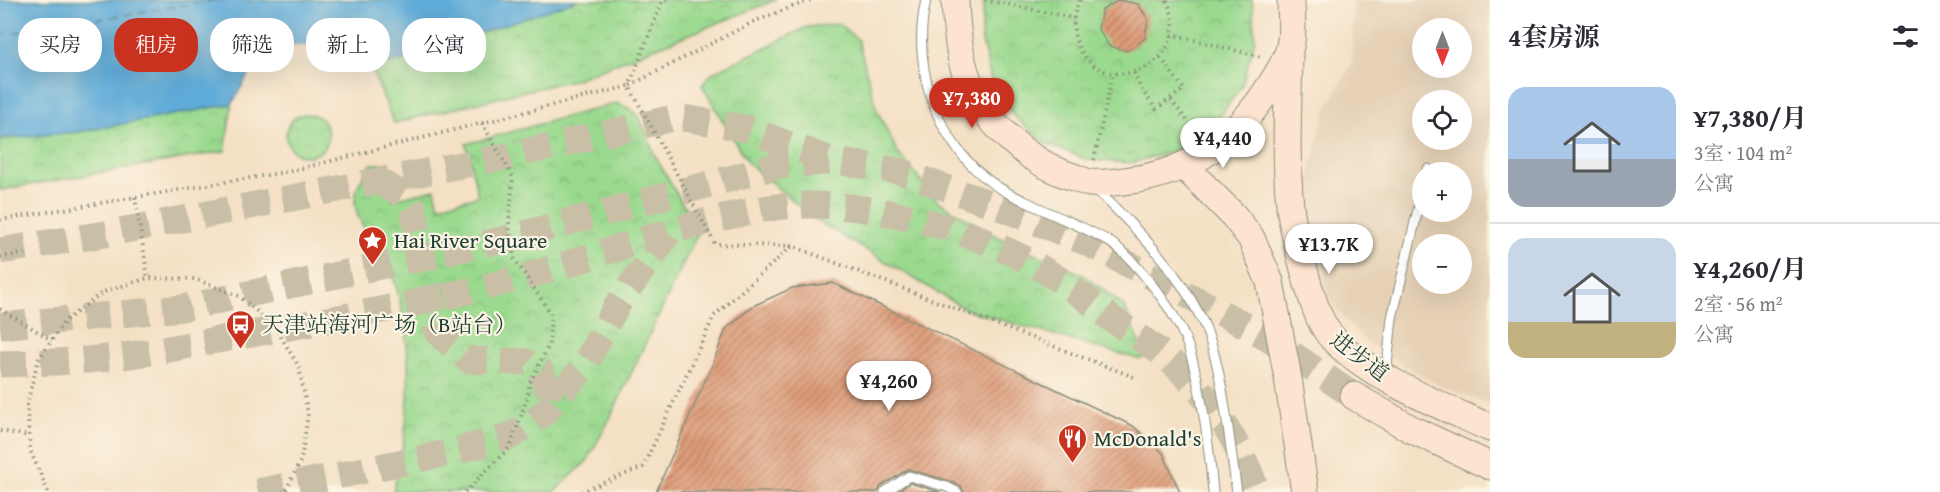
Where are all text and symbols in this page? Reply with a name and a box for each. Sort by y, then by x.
text: 4套房源 [1508,17,1599,56]
chip: 买房 [18,18,102,72]
chip: 租房 [114,18,198,72]
chip: 筛选 [210,18,294,72]
chip: 新上 [306,18,390,72]
chip: 公寓 [402,18,486,72]
north arrow [1412,18,1472,78]
map controls [1412,18,1472,294]
icon: filters [1889,20,1922,53]
pin: ¥7,380 [923,78,1021,129]
text: ¥7,380 [943,83,1001,112]
button: locate [1412,90,1472,150]
text: ¥7,380/月 [1694,98,1807,137]
icon: home [1556,111,1628,183]
pin: ¥4,440 [1174,118,1272,169]
text: ¥4,440 [1194,123,1252,152]
text: 3室 · 104 m² [1694,138,1792,167]
button: + [1412,162,1472,222]
text: 公寓 [1694,168,1734,197]
place icon: Hai River Square [357,224,389,266]
place label: Hai River Square [394,224,547,256]
pin: ¥13.7K [1280,224,1378,275]
text: ¥13.7K [1299,229,1359,258]
button: − [1412,234,1472,294]
text: ¥4,260/月 [1694,249,1807,288]
icon: home [1556,262,1628,334]
text: 2室 · 56 m² [1694,289,1783,318]
bus stop icon: 天津站海河广场（B站台） [225,308,257,350]
place label: 天津站海河广场（B站台） [262,308,516,340]
text: 公寓 [1694,319,1734,348]
street label: 进步道 [1324,323,1396,389]
pin: ¥4,260 [840,361,938,412]
text: ¥4,260 [860,366,918,395]
restaurant icon: McDonald's [1057,422,1089,464]
place label: McDonald's [1094,422,1201,454]

